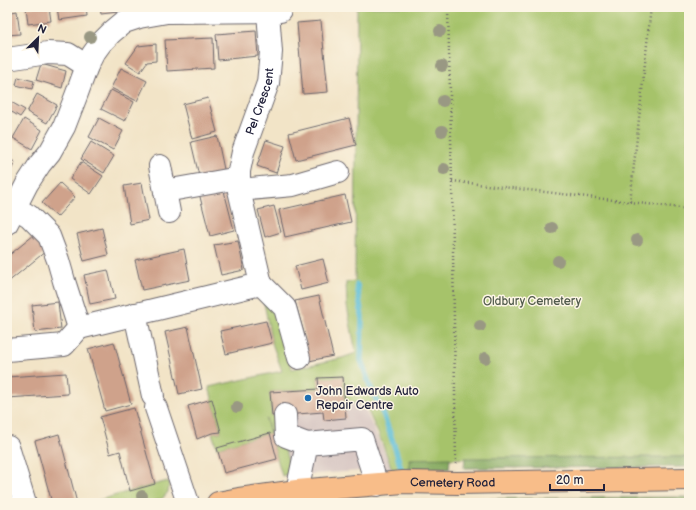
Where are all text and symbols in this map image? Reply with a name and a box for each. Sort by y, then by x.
north arrow [18,18,58,58]
text: N [35,22,48,37]
street label: Pel Crescent [243,67,277,137]
park label: Oldbury Cemetery [483,294,582,309]
place label: John Edwards Auto Repair Centre [316,384,419,413]
marker: John Edwards Auto Repair Centre [303,393,313,403]
scale bar [550,466,604,492]
text: 20 m [556,473,583,488]
street label: Cemetery Road [410,475,495,491]

